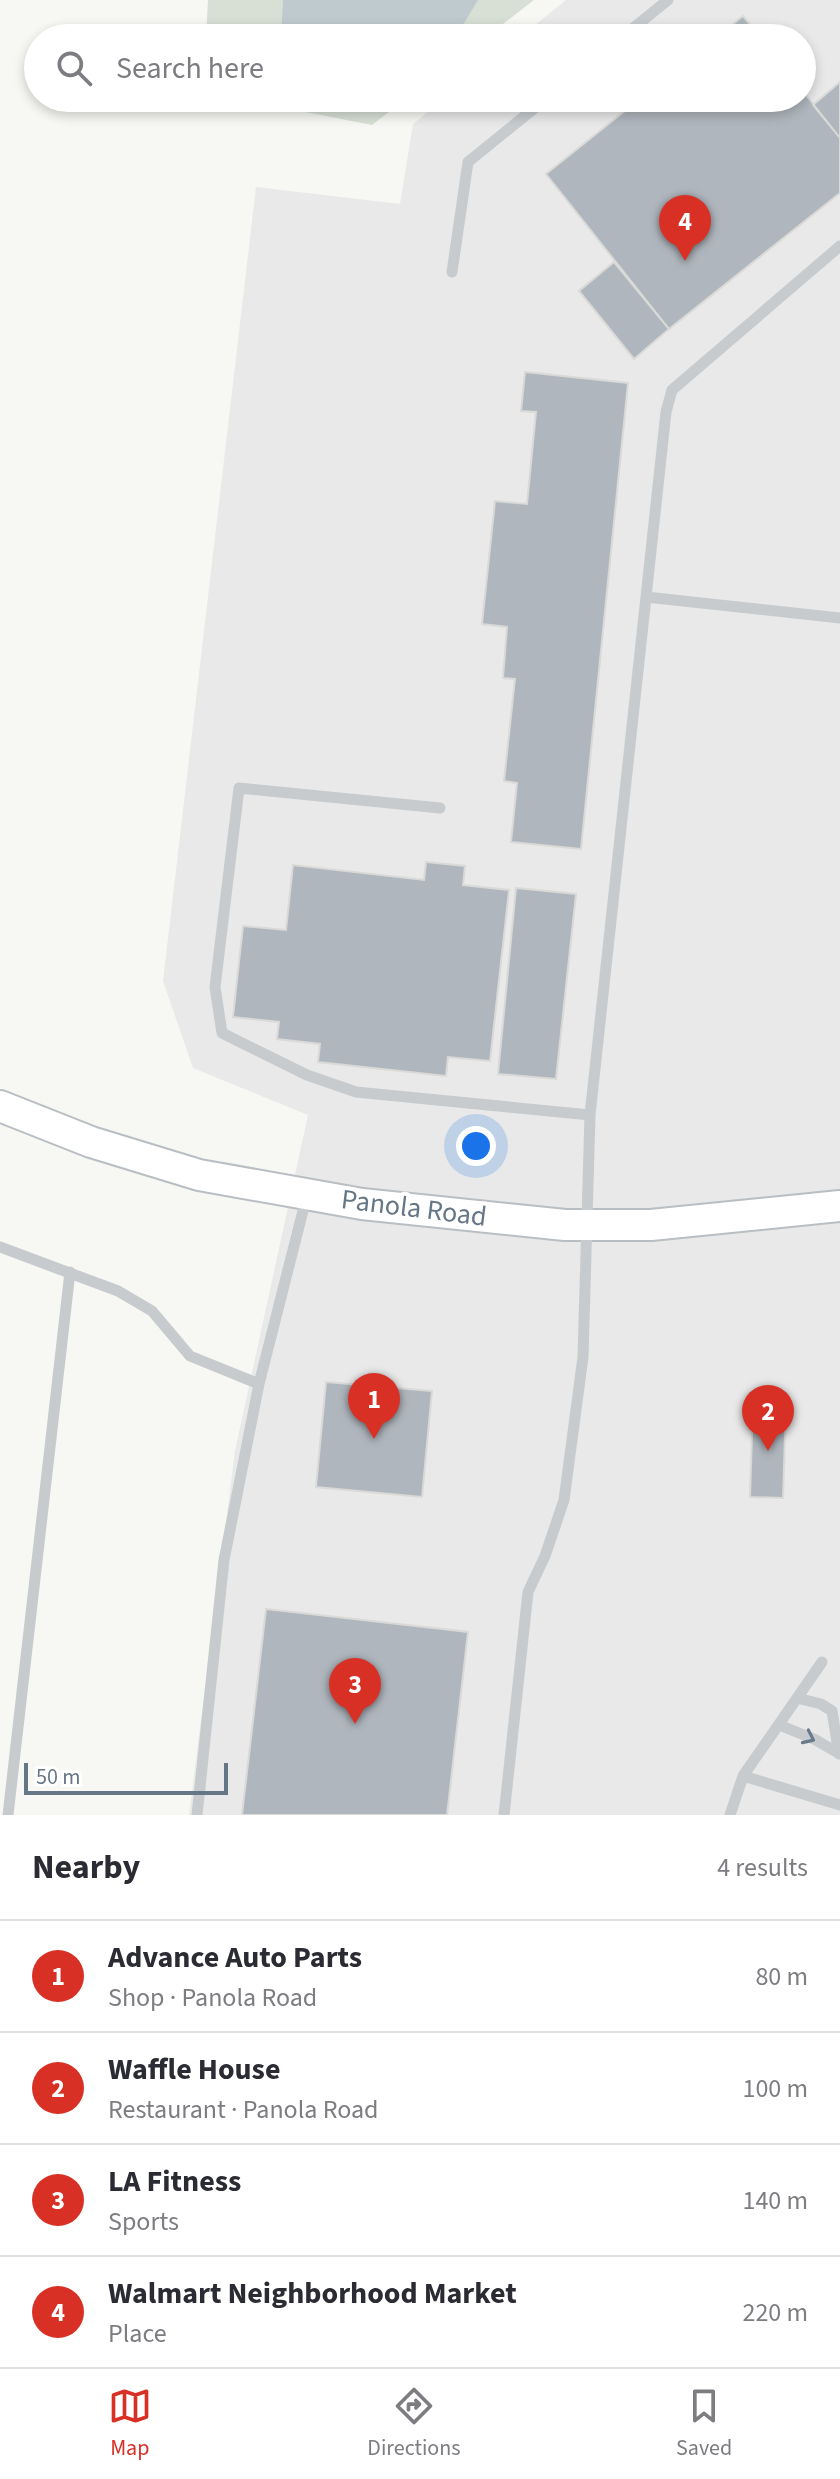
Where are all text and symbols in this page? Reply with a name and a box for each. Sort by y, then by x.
search box [24,24,816,112]
icon: search [52,46,96,90]
text: Search here [116,47,264,90]
pin: 4 [659,195,711,261]
your location [456,1126,496,1166]
street label: Panola Road [339,1179,489,1237]
pin: 1 [348,1373,400,1439]
pin: 2 [742,1385,794,1451]
pin: 3 [329,1658,381,1724]
one-way arrow [801,1728,816,1744]
scale bar [24,1759,228,1795]
text: 50 m [36,1761,81,1793]
text: Nearby [32,1843,140,1892]
text: 4 results [717,1849,808,1886]
text: Advance Auto Parts [108,1936,362,1979]
text: 1 [51,1958,65,1995]
text: 80 m [755,1958,808,1995]
text: Shop · Panola Road [108,1979,317,2016]
text: Waffle House [108,2048,280,2091]
text: 2 [51,2070,65,2107]
text: 100 m [742,2070,808,2107]
text: Restaurant · Panola Road [108,2091,378,2128]
text: LA Fitness [108,2160,241,2203]
text: 3 [51,2182,65,2219]
text: 140 m [742,2182,808,2219]
text: Sports [108,2203,179,2240]
text: Walmart Neighborhood Market [108,2272,517,2315]
text: 4 [51,2294,65,2331]
text: 220 m [742,2294,808,2331]
text: Place [108,2315,167,2352]
tab: Map [108,2384,152,2464]
tab: Directions [367,2384,460,2464]
tab: Saved [676,2384,732,2464]

